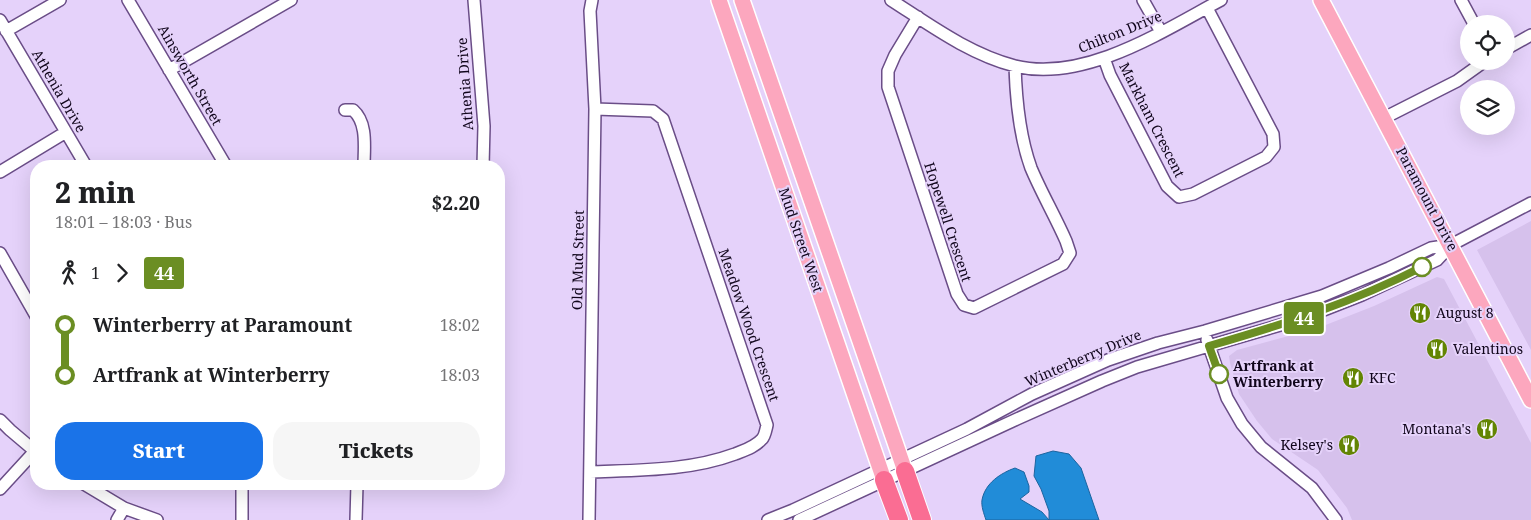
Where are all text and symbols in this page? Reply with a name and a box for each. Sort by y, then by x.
street label: Chilton Drive [1075,6,1165,57]
map controls [1460,15,1515,135]
button: locate [1460,15,1515,70]
street label: Ainsworth Street [154,21,227,128]
street label: Athenia Drive [452,37,477,131]
street label: Athenia Drive [28,46,91,136]
street label: Markham Crescent [1115,59,1190,181]
button: layers [1460,80,1515,135]
street label: Paramount Drive [1392,143,1463,254]
street label: Hopewell Crescent [920,160,977,284]
text: 2 min [55,173,135,211]
street label: Mud Street West [775,185,828,295]
text: $2.20 [431,190,480,216]
street label: Old Mud Street [567,210,588,310]
text: 18:01 – 18:03 · Bus [55,211,192,233]
street label: Meadow Wood Crescent [714,246,785,404]
unlabelled marker [1412,257,1432,277]
icon: walk [55,259,83,287]
icon: forward [108,259,136,287]
text: 44 [154,261,174,285]
text: 1 [91,262,100,284]
restaurant icon: August 8 [1408,301,1432,325]
line badge: 44 [1282,302,1326,334]
place label: August 8 [1436,303,1494,322]
text: 44 [1294,306,1314,330]
text: Winterberry at Paramount [93,312,352,338]
text: 18:02 [440,314,480,336]
street label: Winterberry Drive [1022,324,1144,391]
restaurant icon: Valentinos [1425,337,1449,361]
place label: Valentinos [1453,339,1523,358]
place label: Artfrank at Winterberry [1233,356,1324,391]
text: Artfrank at Winterberry [93,362,330,388]
text: 18:03 [440,364,480,386]
marker: Artfrank at Winterberry [1209,364,1229,384]
restaurant icon: KFC [1341,366,1365,390]
place label: KFC [1369,368,1396,387]
restaurant icon: Montana's [1475,417,1499,441]
place label: Montana's [1402,419,1471,438]
button: Start [55,422,263,480]
button: Tickets [273,422,480,480]
restaurant icon: Kelsey's [1337,433,1361,457]
place label: Kelsey's [1281,435,1333,454]

